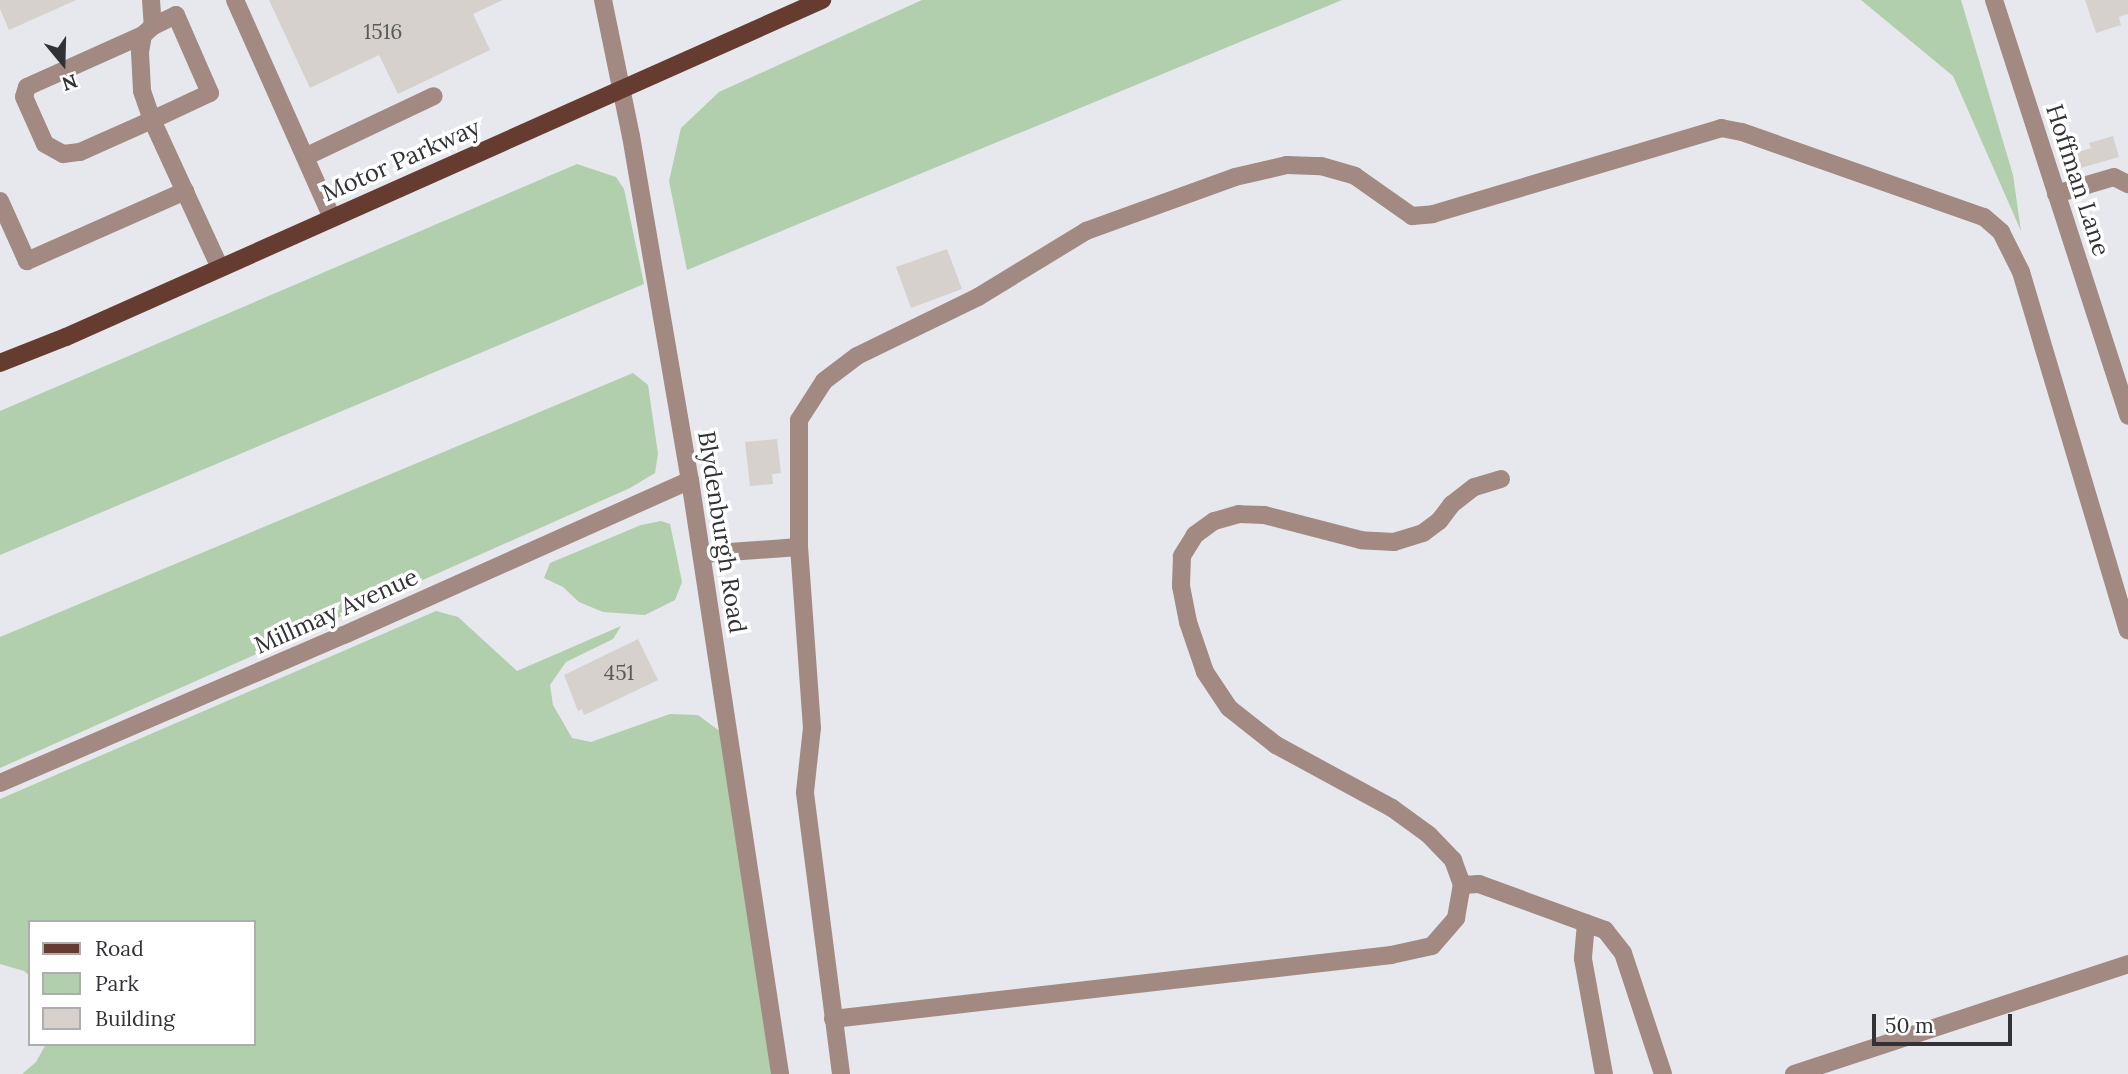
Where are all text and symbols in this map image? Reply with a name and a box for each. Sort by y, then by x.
house number: 1516 [364,19,402,45]
north arrow [28,28,98,98]
text: N [59,69,81,97]
street label: Hoffman Lane [2040,101,2116,259]
street label: Motor Parkway [318,112,484,208]
street label: Blydenburgh Road [692,429,752,635]
street label: Millmay Avenue [250,562,422,660]
house number: 451 [604,660,634,686]
legend [28,920,256,1046]
text: Road [95,935,144,962]
text: Park [95,970,139,997]
scale bar [1876,1000,2016,1044]
text: Building [95,1005,175,1032]
text: 50 m [1885,1012,1934,1039]

